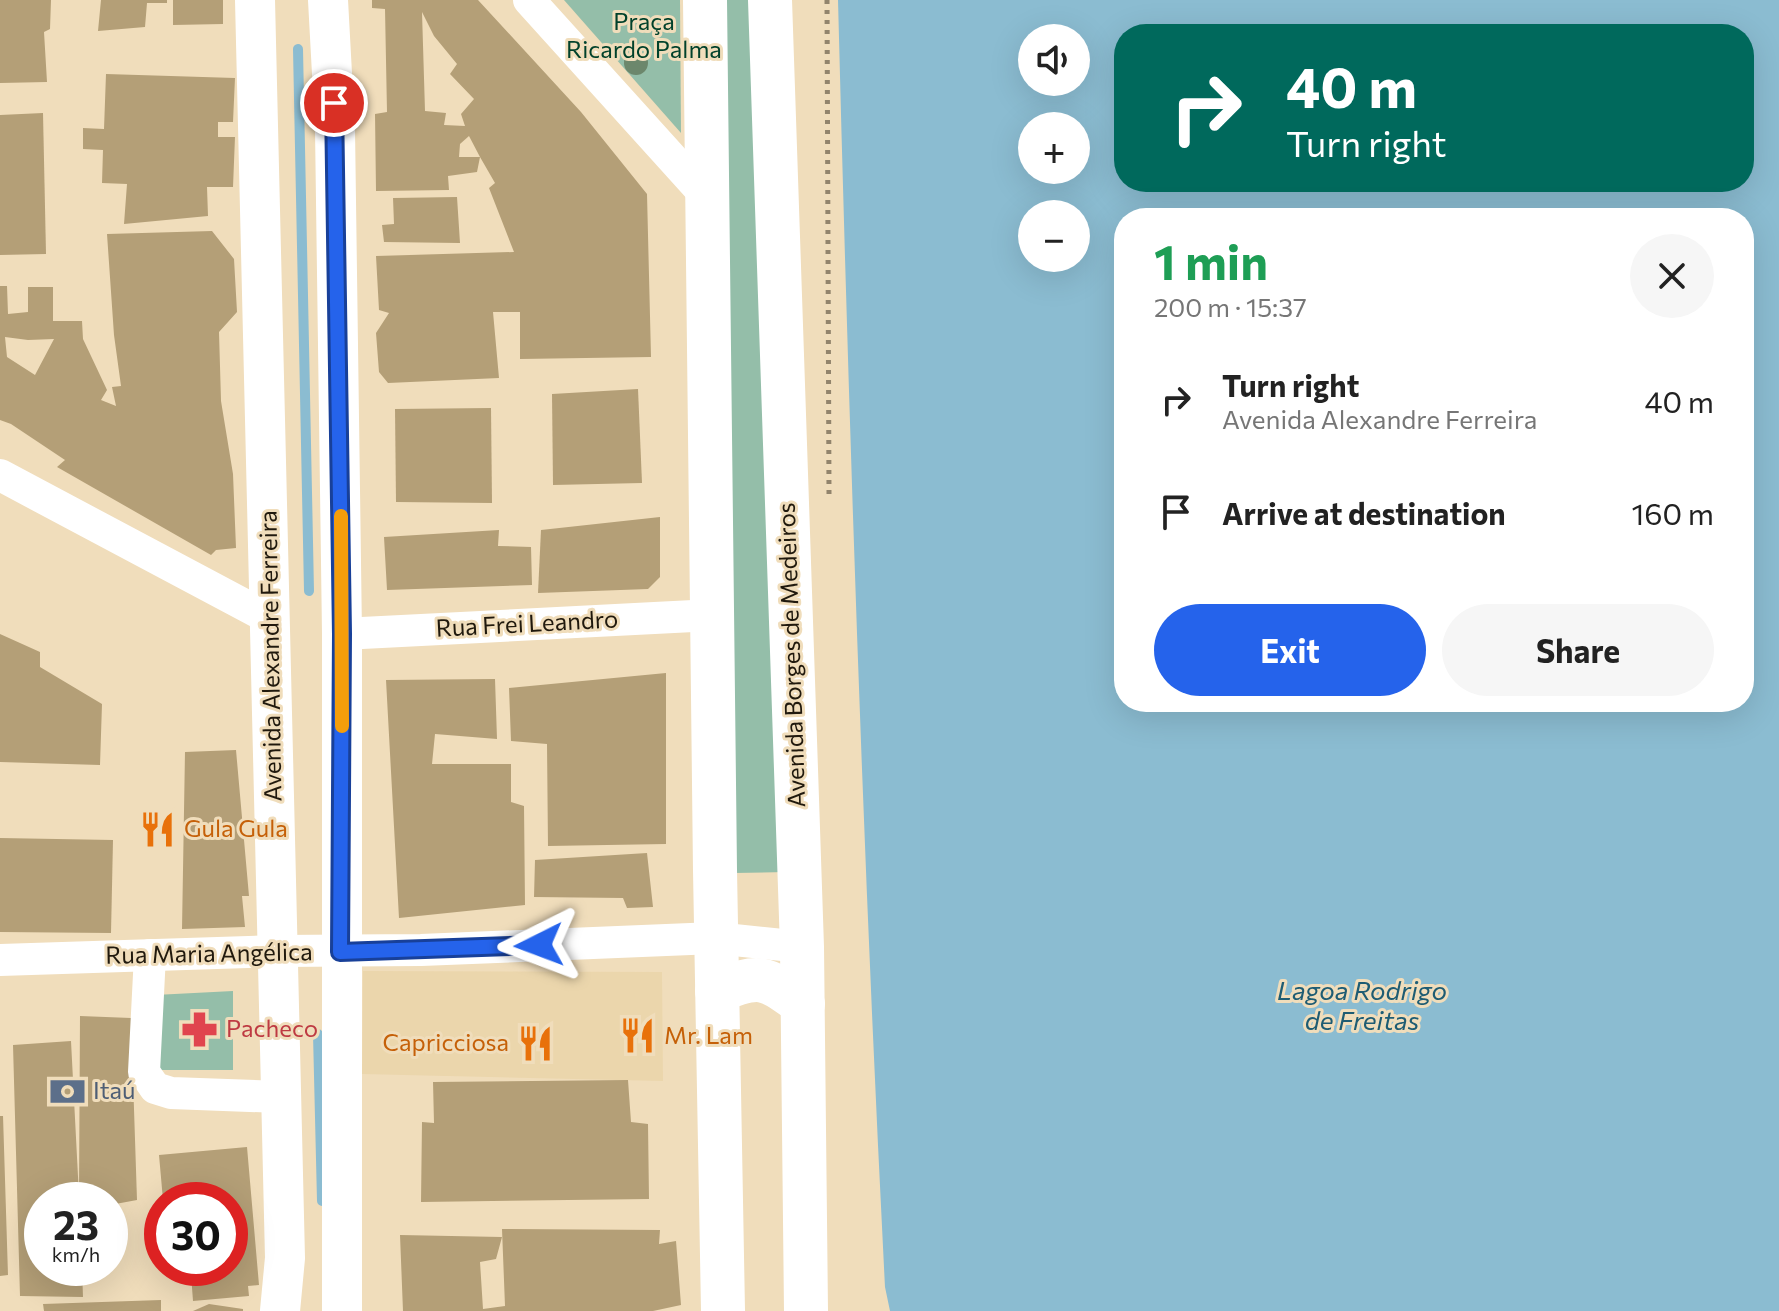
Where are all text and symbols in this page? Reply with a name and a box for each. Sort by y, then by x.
park label: Praça Ricardo Palma [566,6,722,63]
map controls [1018,24,1090,272]
button: sound [1018,24,1090,96]
text: 40 m [1286,51,1417,120]
icon: right [1154,56,1258,160]
pin [300,69,368,137]
icon: arrive [312,81,356,125]
button: + [1018,112,1090,184]
text: Turn right [1286,120,1447,164]
button: − [1018,200,1090,272]
text: 1 min [1154,231,1268,290]
button: close [1630,234,1714,318]
text: 200 m · 15:37 [1154,291,1307,322]
text: Turn right [1222,366,1359,403]
icon: right [1154,378,1198,422]
text: 40 m [1645,382,1714,419]
text: Avenida Alexandre Ferreira [1222,403,1537,434]
icon: arrive [1154,490,1198,534]
text: Arrive at destination [1222,494,1506,531]
text: 160 m [1631,494,1714,531]
street label: Avenida Borges de Medeiros [771,502,810,808]
street label: Avenida Alexandre Ferreira [252,510,287,802]
street label: Rua Frei Leandro [435,603,619,642]
button: Exit [1154,604,1426,696]
button: Share [1442,604,1714,696]
restaurant icon: Gula Gula [139,810,177,848]
place label: Gula Gula [184,813,288,842]
position arrow [497,903,581,987]
street label: Rua Maria Angélica [105,936,313,969]
water label: Lagoa Rodrigo de Freitas [1277,974,1447,1035]
pharmacy icon: Pacheco [181,1010,219,1048]
place label: Pacheco [226,1013,318,1042]
restaurant icon: Mr. Lam [619,1017,657,1055]
place label: Mr. Lam [664,1020,753,1049]
restaurant icon: Capricciosa [516,1024,554,1062]
place label: Capricciosa [383,1027,509,1056]
bank icon: Itaú [48,1072,86,1110]
place label: Itaú [93,1075,136,1104]
speed limit sign: 30 [144,1182,248,1286]
text: 23 [53,1199,99,1248]
text: km/h [52,1242,100,1266]

